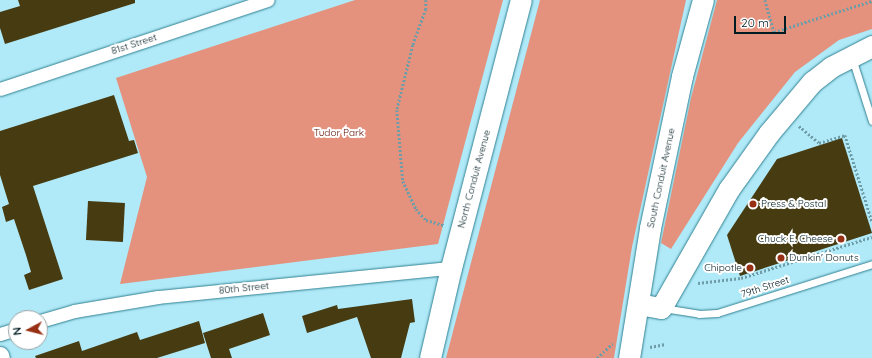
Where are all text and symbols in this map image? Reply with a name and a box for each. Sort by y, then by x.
scale bar [736,8,788,34]
text: 20 m [741,15,769,30]
street label: 81st Street [110,31,158,57]
park label: Tudor Park [314,127,364,139]
street label: South Conduit Avenue [645,127,677,229]
street label: North Conduit Avenue [455,128,493,230]
place label: Press & Postal [761,198,826,210]
marker: Press & Postal [748,199,758,209]
place label: Chuck E. Cheese [758,233,833,245]
marker: Chuck E. Cheese [836,234,846,244]
place label: Dunkin' Donuts [789,252,859,264]
marker: Dunkin' Donuts [776,253,786,263]
place label: Chipotle [704,262,742,274]
marker: Chipotle [745,263,755,273]
street label: 79th Street [739,274,791,300]
street label: 80th Street [218,279,270,297]
north arrow [8,310,48,350]
text: N [10,326,25,336]

